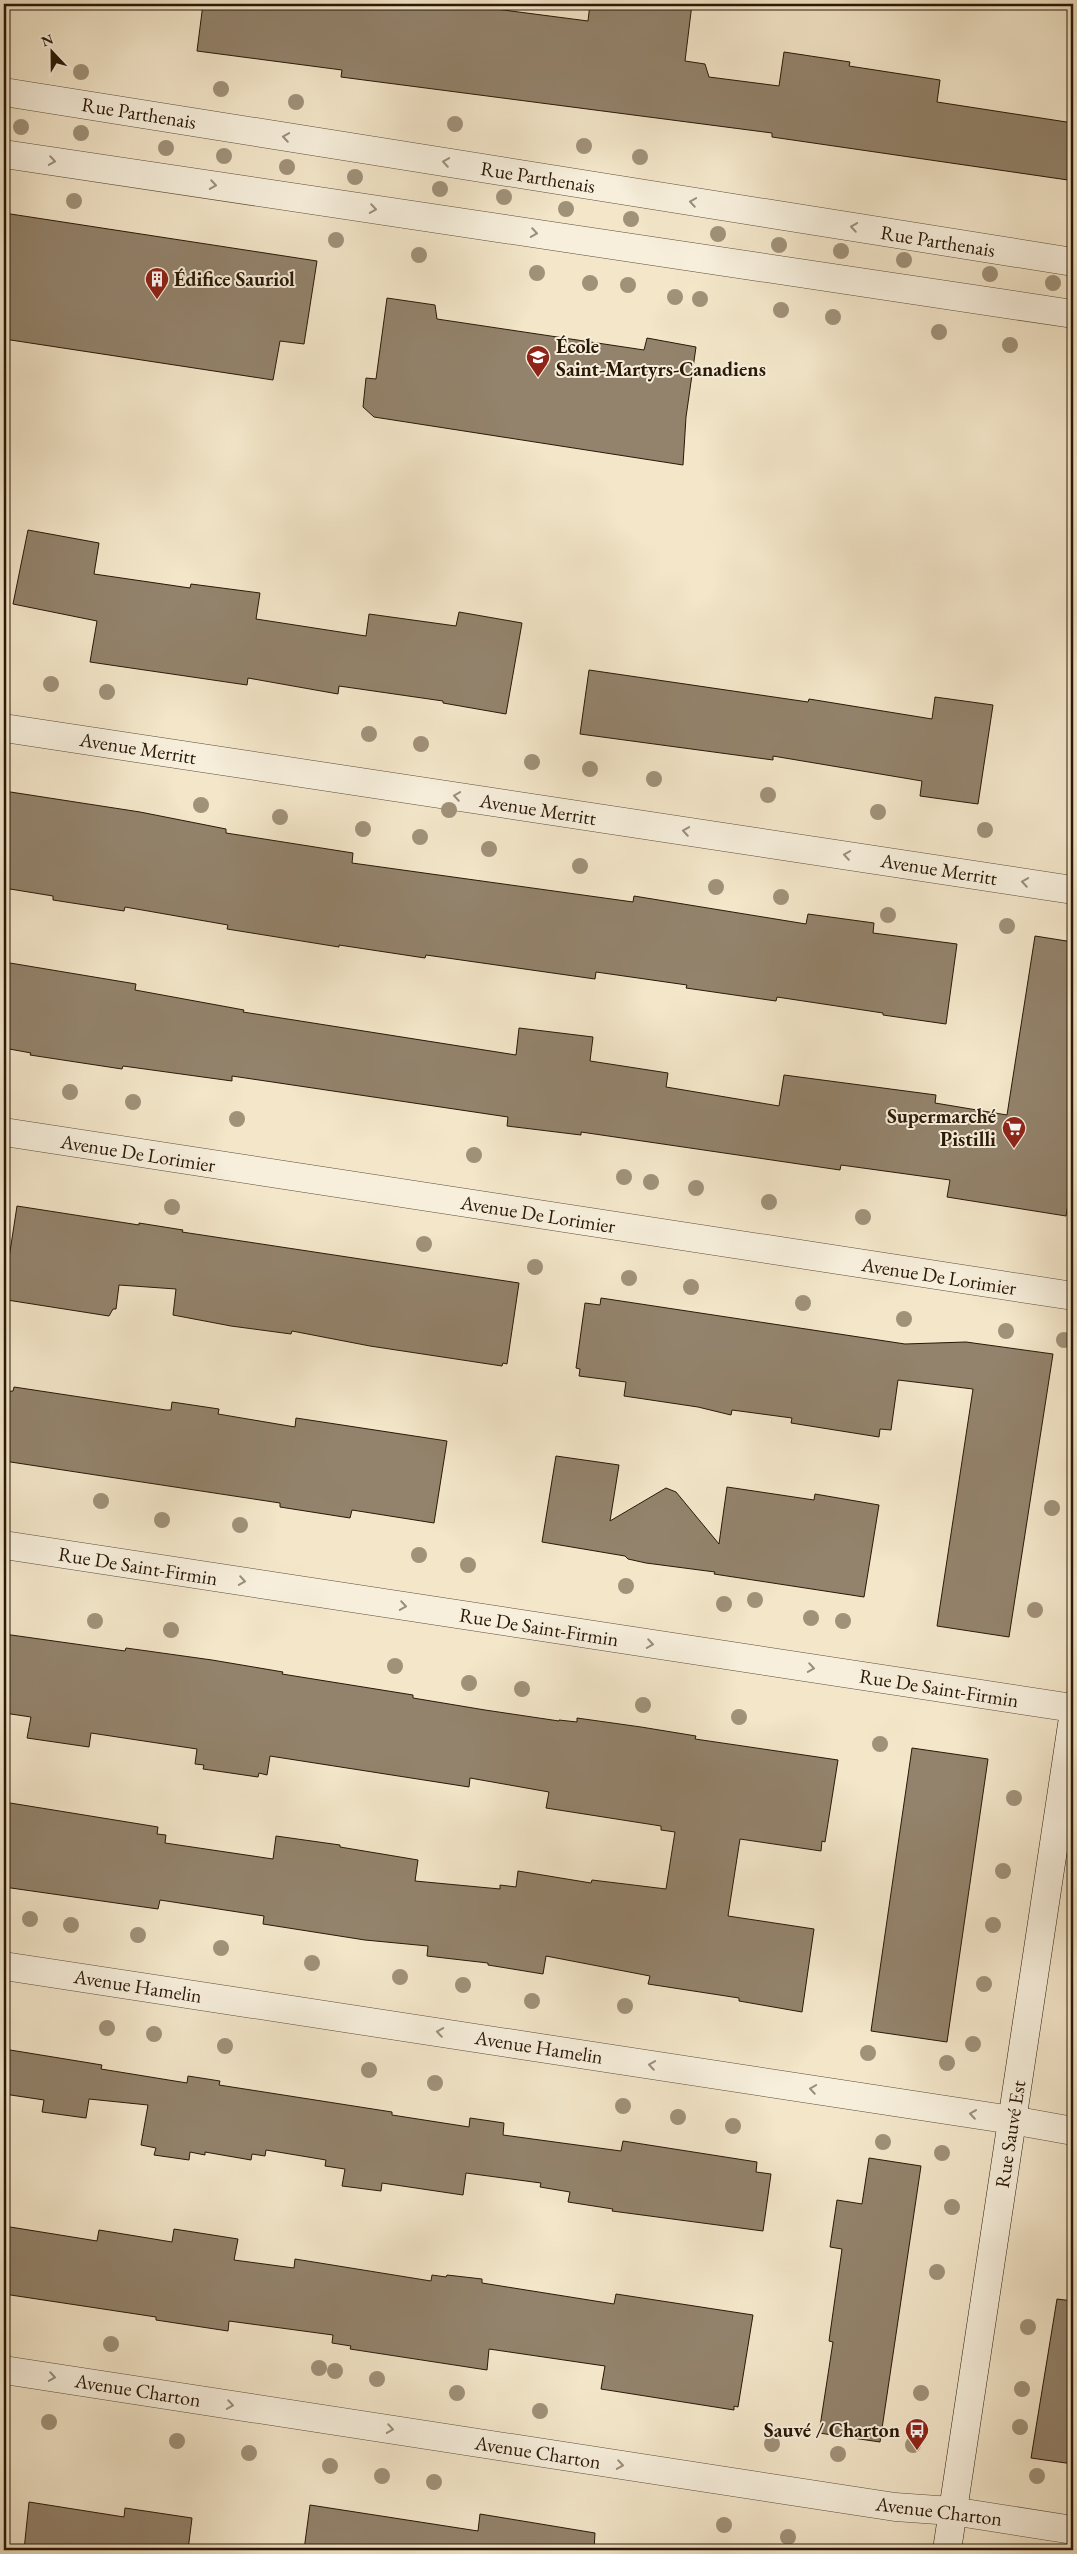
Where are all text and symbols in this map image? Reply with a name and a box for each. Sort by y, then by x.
north arrow [28,28,78,78]
text: N [39,29,56,50]
street label: Rue Parthenais [80,91,198,135]
one-way arrow [281,132,290,142]
one-way arrow [48,155,56,166]
street label: Rue Parthenais [479,155,597,199]
one-way arrow [442,158,451,168]
one-way arrow [209,179,217,190]
one-way arrow [689,197,698,207]
one-way arrow [370,203,378,214]
street label: Rue Parthenais [879,219,997,263]
one-way arrow [849,222,857,233]
one-way arrow [530,227,538,238]
building icon: Édifice Sauriol [144,266,170,300]
place label: Édifice Sauriol [174,266,295,292]
place label: École Saint-Martyrs-Canadiens [556,333,766,382]
school or university icon: École Saint-Martyrs-Canadiens [525,344,551,378]
street label: Avenue Merritt [77,726,199,770]
street label: Avenue Merritt [477,787,599,831]
one-way arrow [452,792,461,802]
one-way arrow [682,826,690,837]
street label: Avenue Merritt [878,847,1000,891]
one-way arrow [843,851,851,861]
one-way arrow [1021,878,1029,888]
place label: Supermarché Pistilli [887,1103,996,1152]
supermarket icon: Supermarché Pistilli [1001,1115,1027,1149]
street label: Avenue De Lorimier [58,1128,218,1178]
street label: Avenue De Lorimier [458,1189,618,1239]
street label: Avenue De Lorimier [859,1251,1019,1301]
street label: Rue De Saint-Firmin [57,1541,220,1591]
one-way arrow [238,1576,247,1586]
one-way arrow [399,1600,407,1611]
street label: Rue De Saint-Firmin [458,1602,621,1652]
one-way arrow [646,1638,654,1648]
one-way arrow [807,1662,815,1673]
street label: Rue De Saint-Firmin [858,1663,1021,1713]
street label: Avenue Hamelin [71,1963,204,2009]
street label: Avenue Hamelin [472,2024,605,2070]
one-way arrow [435,2028,444,2038]
one-way arrow [648,2060,656,2071]
street label: Rue Sauvé Est [989,2078,1031,2190]
one-way arrow [808,2085,817,2095]
one-way arrow [969,2109,977,2120]
street label: Avenue Charton [72,2367,203,2413]
one-way arrow [48,2372,56,2382]
one-way arrow [225,2399,234,2409]
place label: Sauvé / Charton [764,2417,900,2443]
bus stop icon: Sauvé / Charton [904,2417,930,2451]
one-way arrow [386,2424,395,2434]
street label: Avenue Charton [472,2429,603,2475]
one-way arrow [616,2459,625,2469]
street label: Avenue Charton [873,2490,1004,2532]

